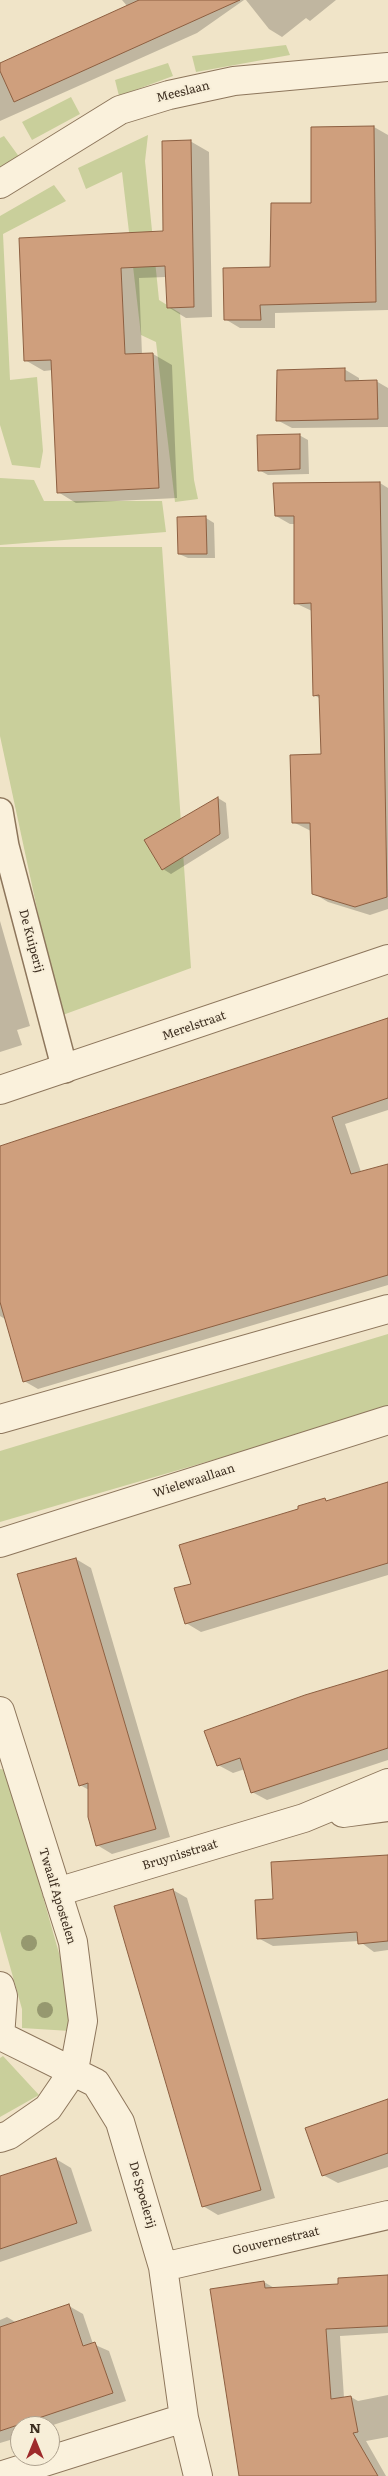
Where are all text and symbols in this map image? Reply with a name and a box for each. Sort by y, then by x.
street label: Meeslaan [155,78,211,106]
street label: De Kuiperij [16,908,46,974]
street label: Merelstraat [160,1008,228,1044]
street label: Wielewaallaan [151,1461,237,1501]
street label: Bruynisstraat [141,1837,219,1873]
street label: Twaalf Apostelen [35,1846,79,1946]
street label: De Spoelerij [126,2160,158,2230]
street label: Gouvernestraat [231,2224,321,2258]
north arrow [10,2416,60,2466]
text: N [29,2417,41,2437]

